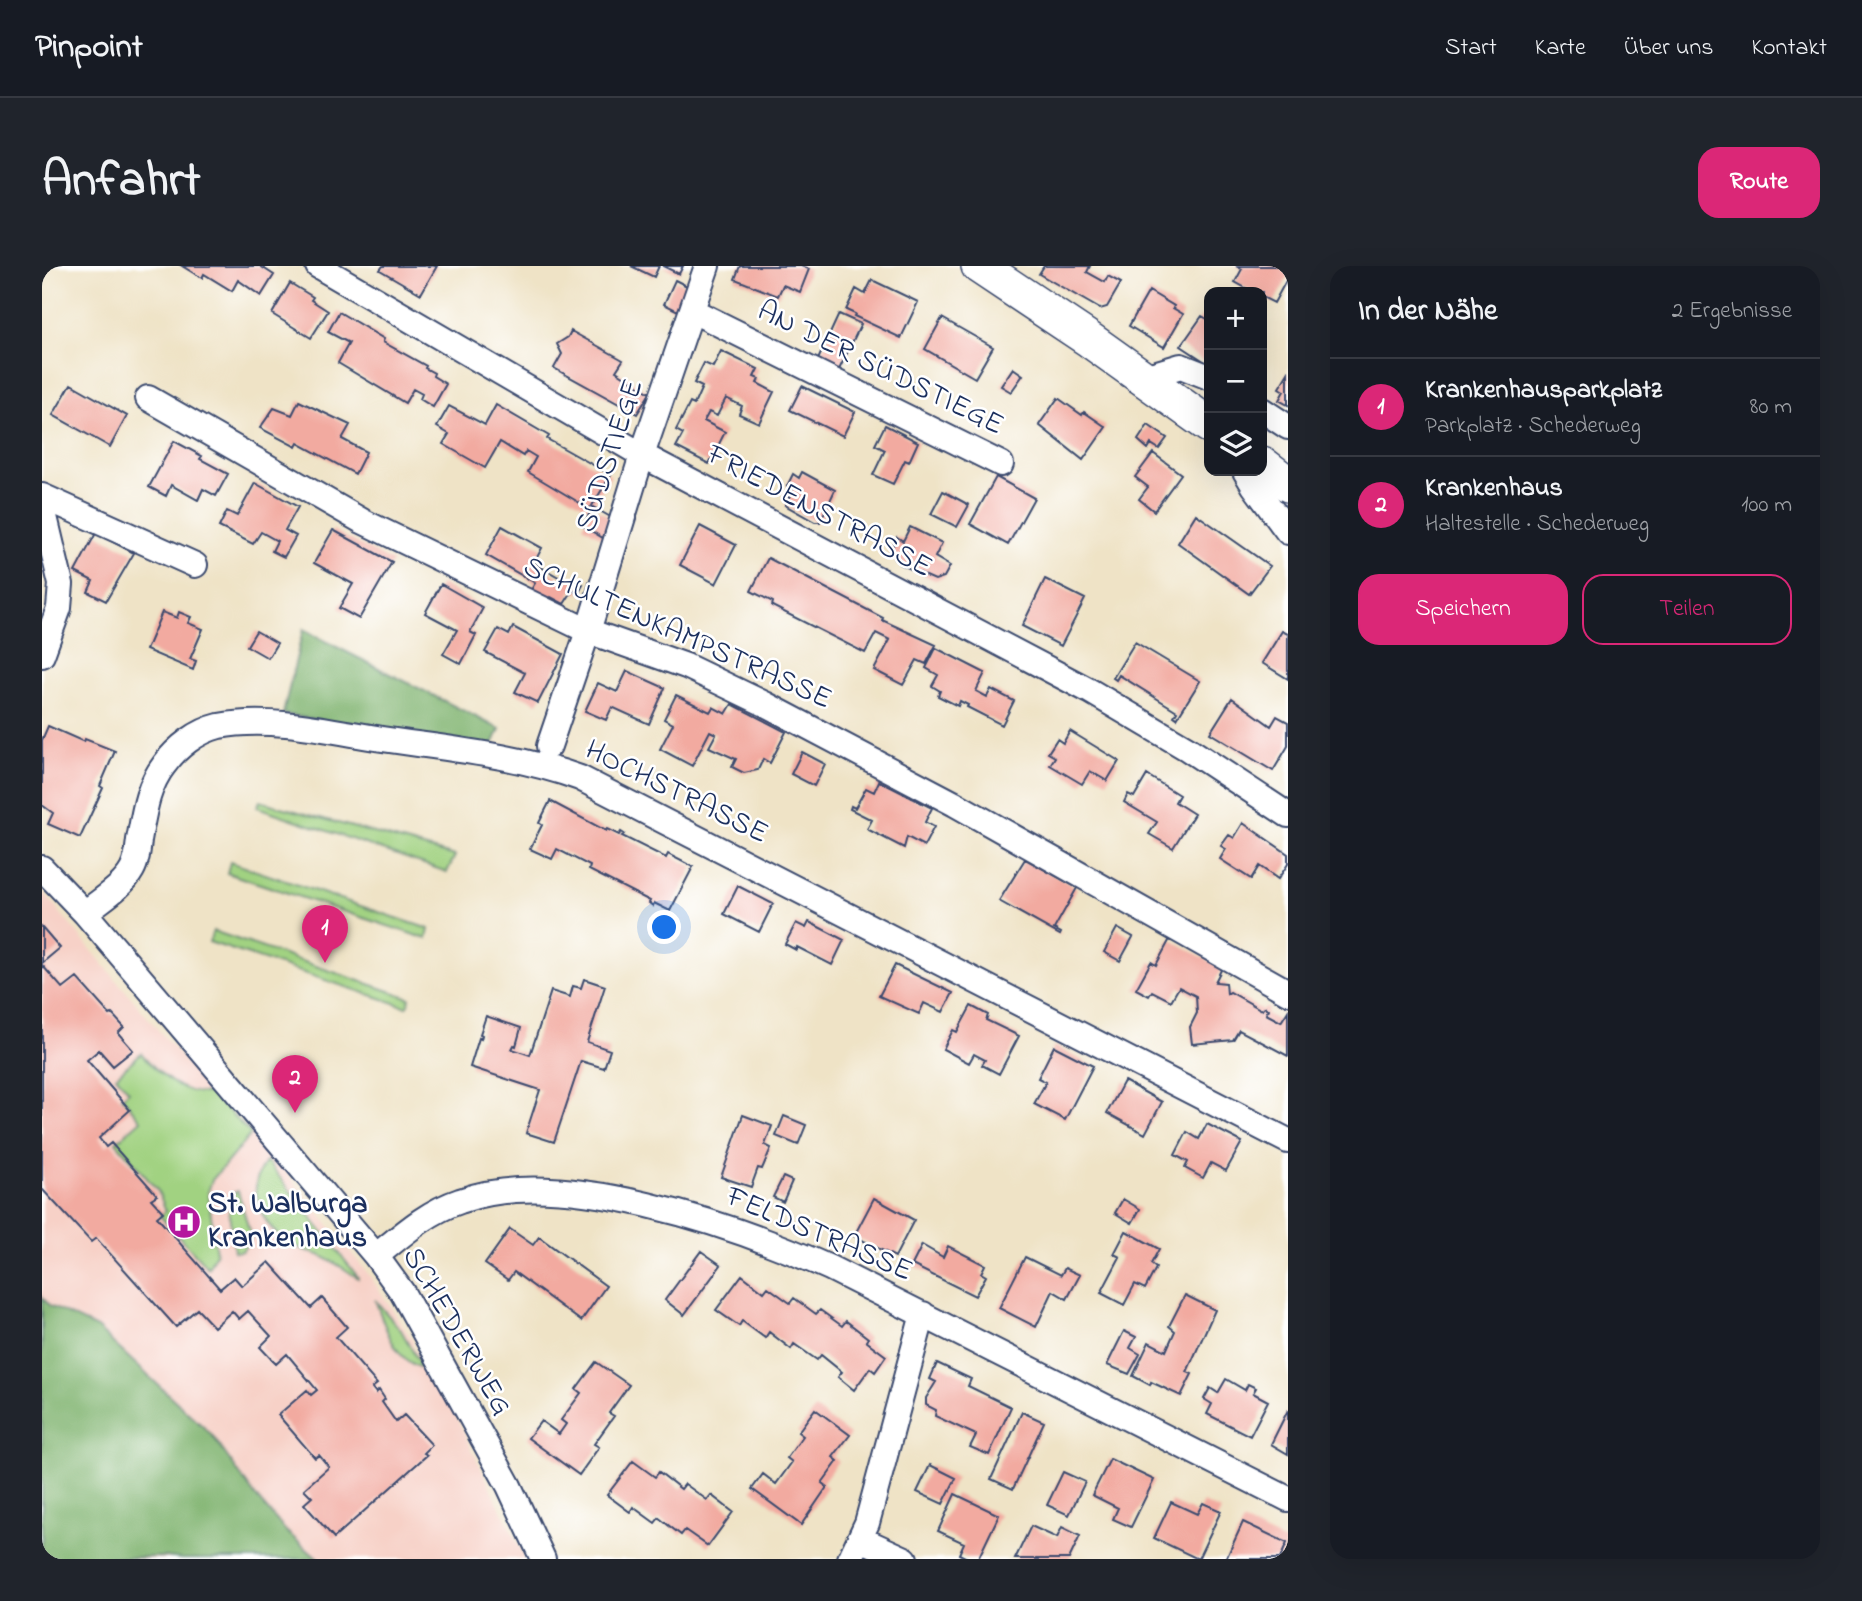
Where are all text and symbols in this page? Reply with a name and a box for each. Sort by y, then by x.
text: Pinpoint [35,24,143,72]
text: Start [1445,31,1497,66]
text: Karte [1535,31,1586,66]
text: Über uns [1624,31,1713,66]
text: Kontakt [1751,31,1827,66]
text: Anfahrt [42,146,200,218]
button: Route [1698,147,1820,218]
map controls [1204,287,1267,476]
button: + [1204,287,1267,350]
street label: AN DER SÜDSTIEGE [749,290,1011,448]
text: In der Nähe [1358,290,1498,334]
text: 2 Ergebnisse [1672,295,1792,328]
button: − [1204,350,1267,413]
text: Krankenhausparkplatz [1425,372,1662,410]
street label: SÜDSTIEGE [566,374,656,538]
text: 1 [1377,391,1385,424]
text: 80 m [1750,391,1792,424]
text: Parkplatz · Schederweg [1425,410,1641,443]
button: layers [1204,413,1267,476]
street label: FRIEDENSTRASSE [697,433,940,590]
text: Krankenhaus [1425,470,1563,508]
text: 2 [1375,489,1387,522]
text: 100 m [1741,489,1792,522]
text: Haltestelle · Schederweg [1425,508,1649,541]
street label: SCHULTENKAMPSTRASSE [516,546,838,722]
button: Speichern [1358,574,1568,645]
button: Teilen [1582,574,1792,645]
street label: HOCHSTRASSE [577,730,775,856]
pin: 1 [302,905,348,963]
your location [647,910,681,944]
pin: 2 [272,1055,318,1113]
street label: FELDSTRASSE [718,1175,919,1294]
place label: St. Walburga Krankenhaus [208,1183,367,1261]
hospital icon: St. Walburga Krankenhaus [165,1203,203,1241]
street label: SCHEDERWEG [390,1239,522,1425]

